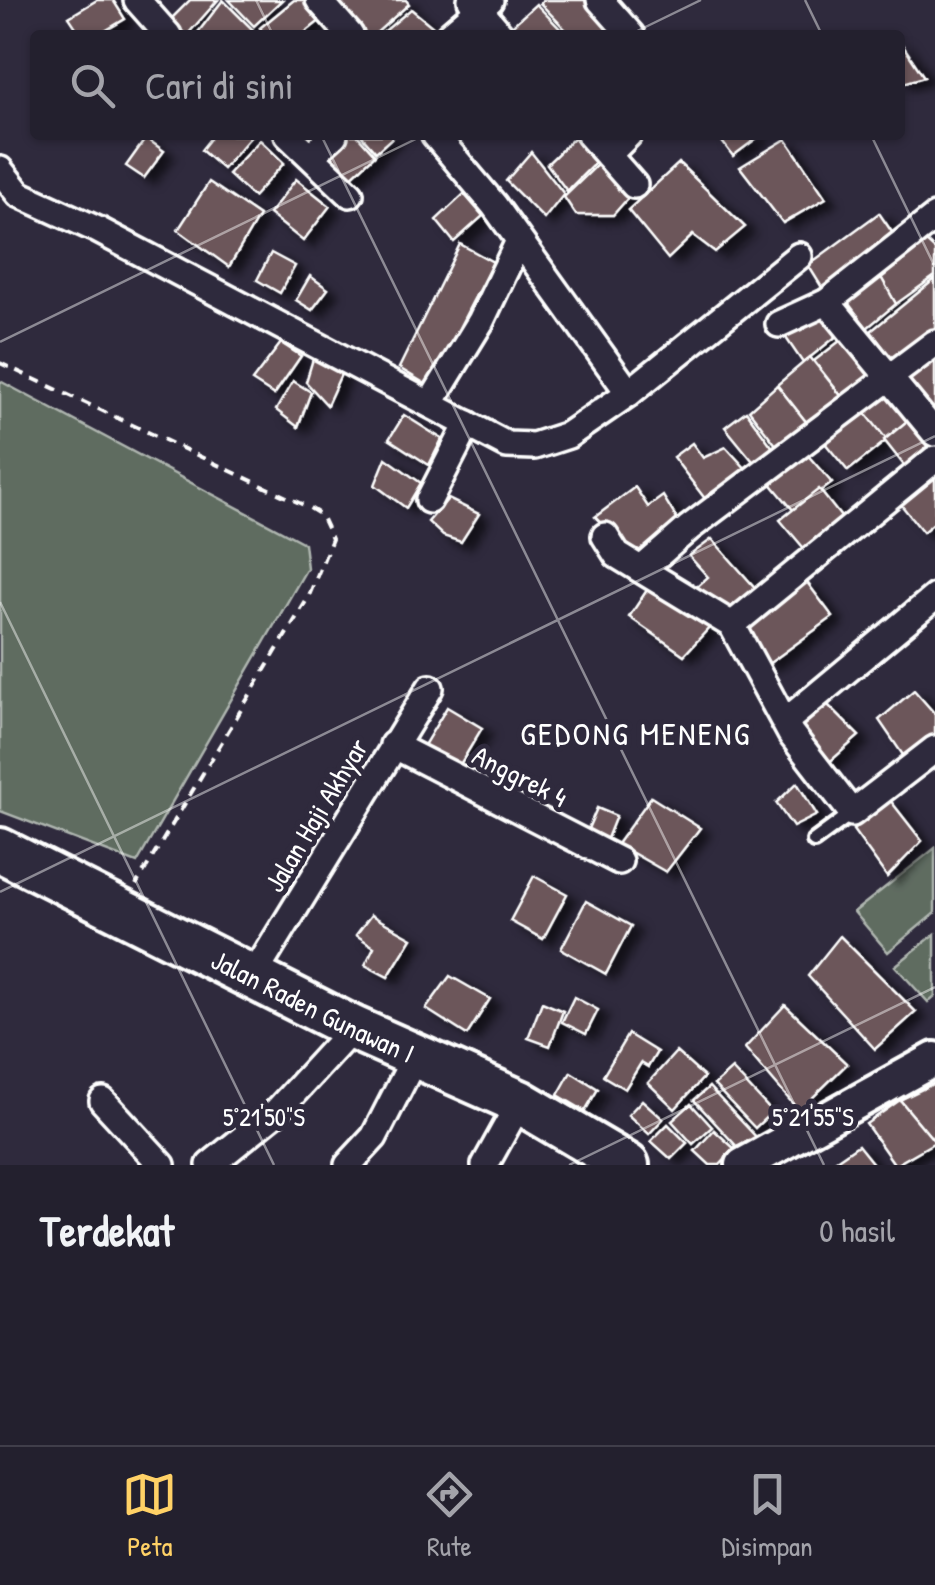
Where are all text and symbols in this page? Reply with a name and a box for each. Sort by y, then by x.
search box [30,30,905,140]
icon: search [65,58,120,113]
text: Cari di sini [145,59,294,111]
district label: GEDONG MENENG [520,712,752,755]
street label: Jalan Haji Akhyar [255,731,377,899]
street label: Anggrek 4 [466,736,574,816]
street label: Jalan Raden Gunawan I [205,941,421,1072]
text: 5°21'50"S [223,1100,305,1134]
text: 5°21'55"S [772,1100,854,1134]
text: Terdekat [40,1202,174,1259]
text: 0 hasil [819,1209,895,1252]
tab: Peta [122,1467,177,1565]
tab: Rute [422,1467,477,1565]
tab: Disimpan [721,1467,813,1565]

